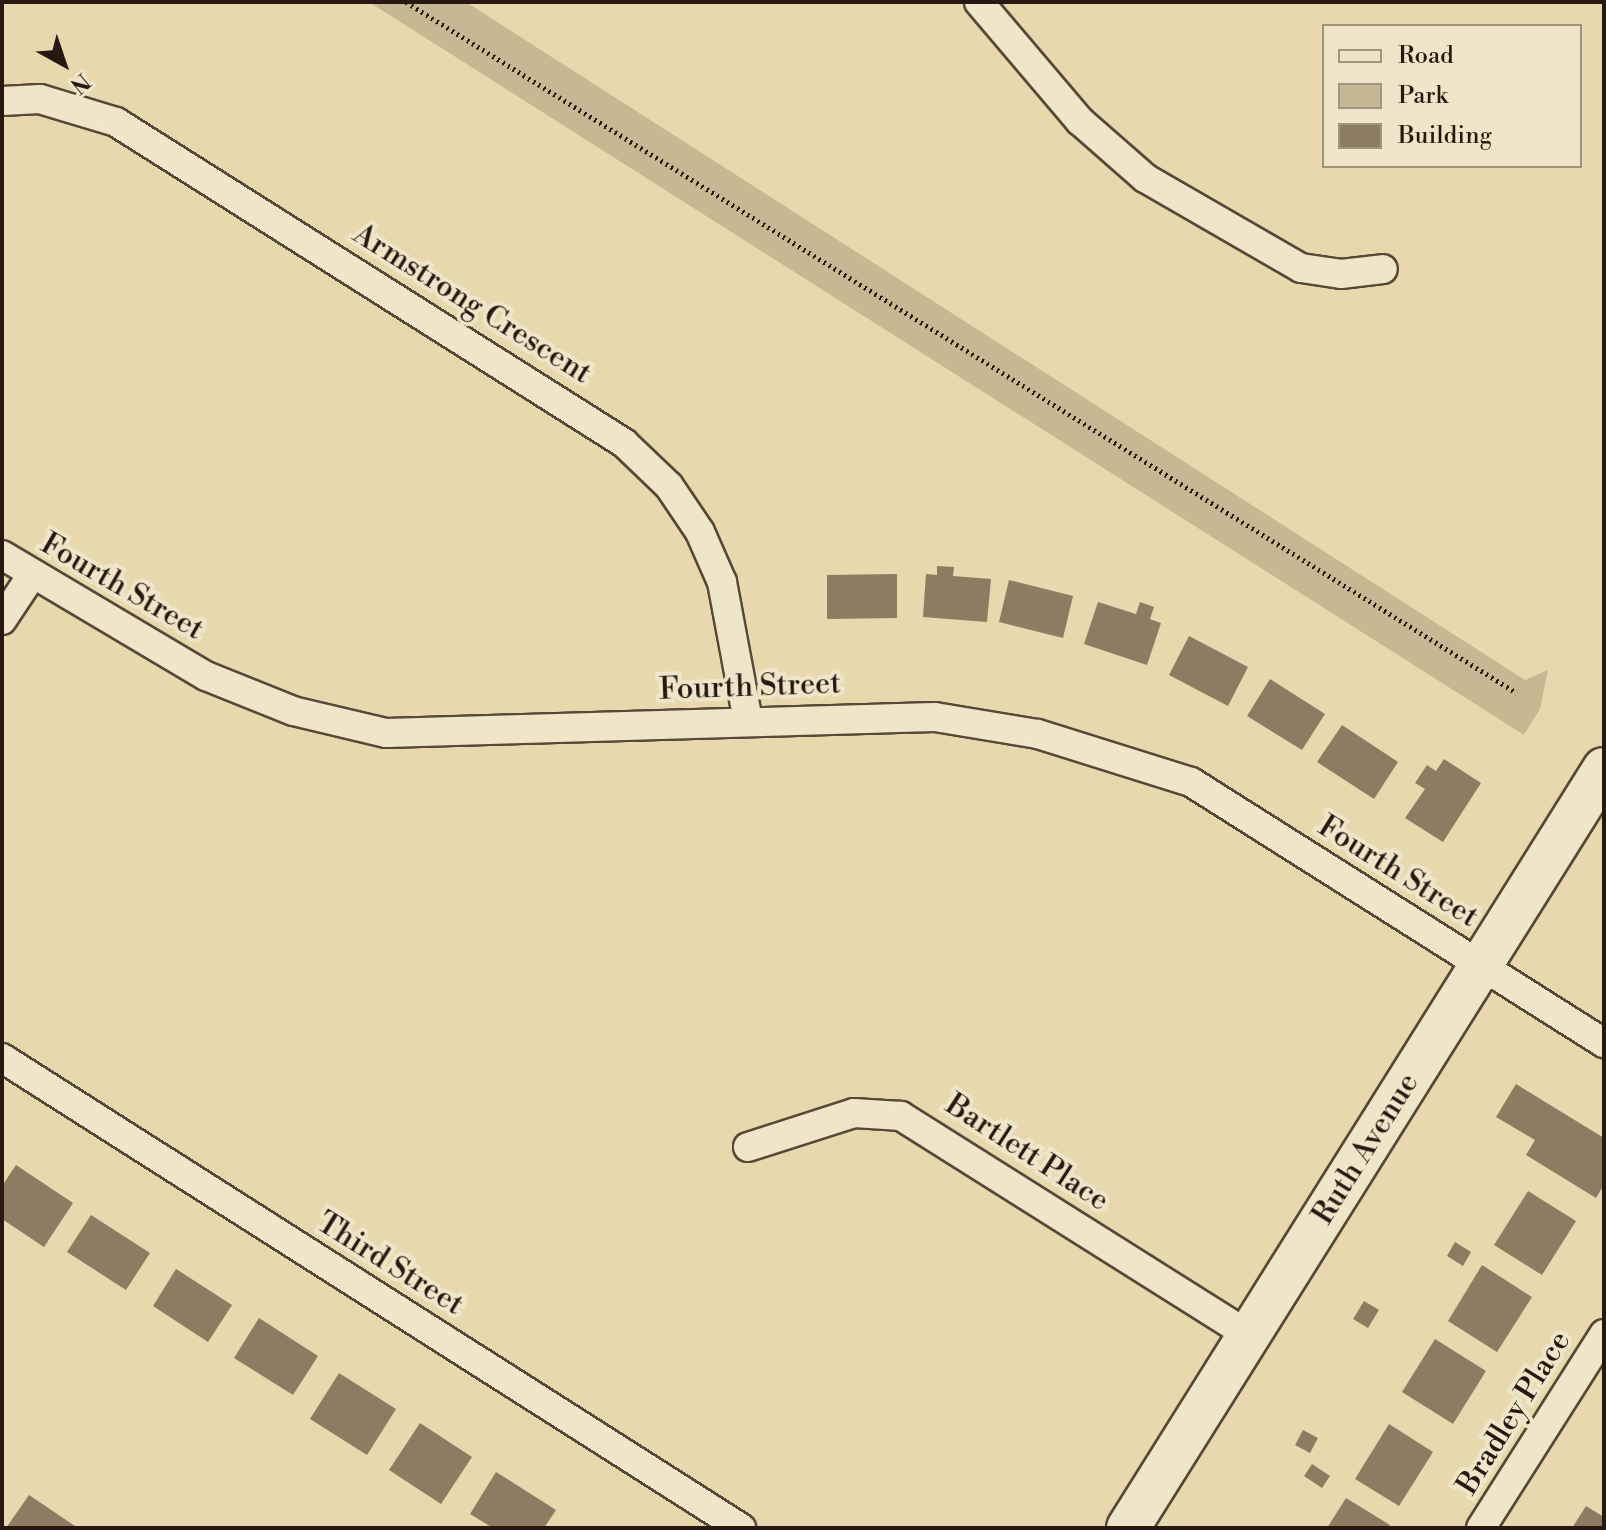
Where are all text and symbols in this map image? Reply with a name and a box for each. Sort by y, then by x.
north arrow [24,24,104,104]
legend [1322,24,1582,168]
text: Road [1398,41,1454,71]
text: N [64,67,95,99]
text: Park [1398,81,1448,111]
text: Building [1398,121,1492,151]
street label: Armstrong Crescent [346,216,598,392]
street label: Fourth Street [34,526,210,648]
street label: Fourth Street [658,666,842,708]
street label: Fourth Street [1311,809,1485,935]
street label: Ruth Avenue [1305,1067,1427,1231]
street label: Bartlett Place [939,1087,1115,1219]
street label: Third Street [310,1205,470,1323]
street label: Bradley Place [1450,1325,1578,1501]

